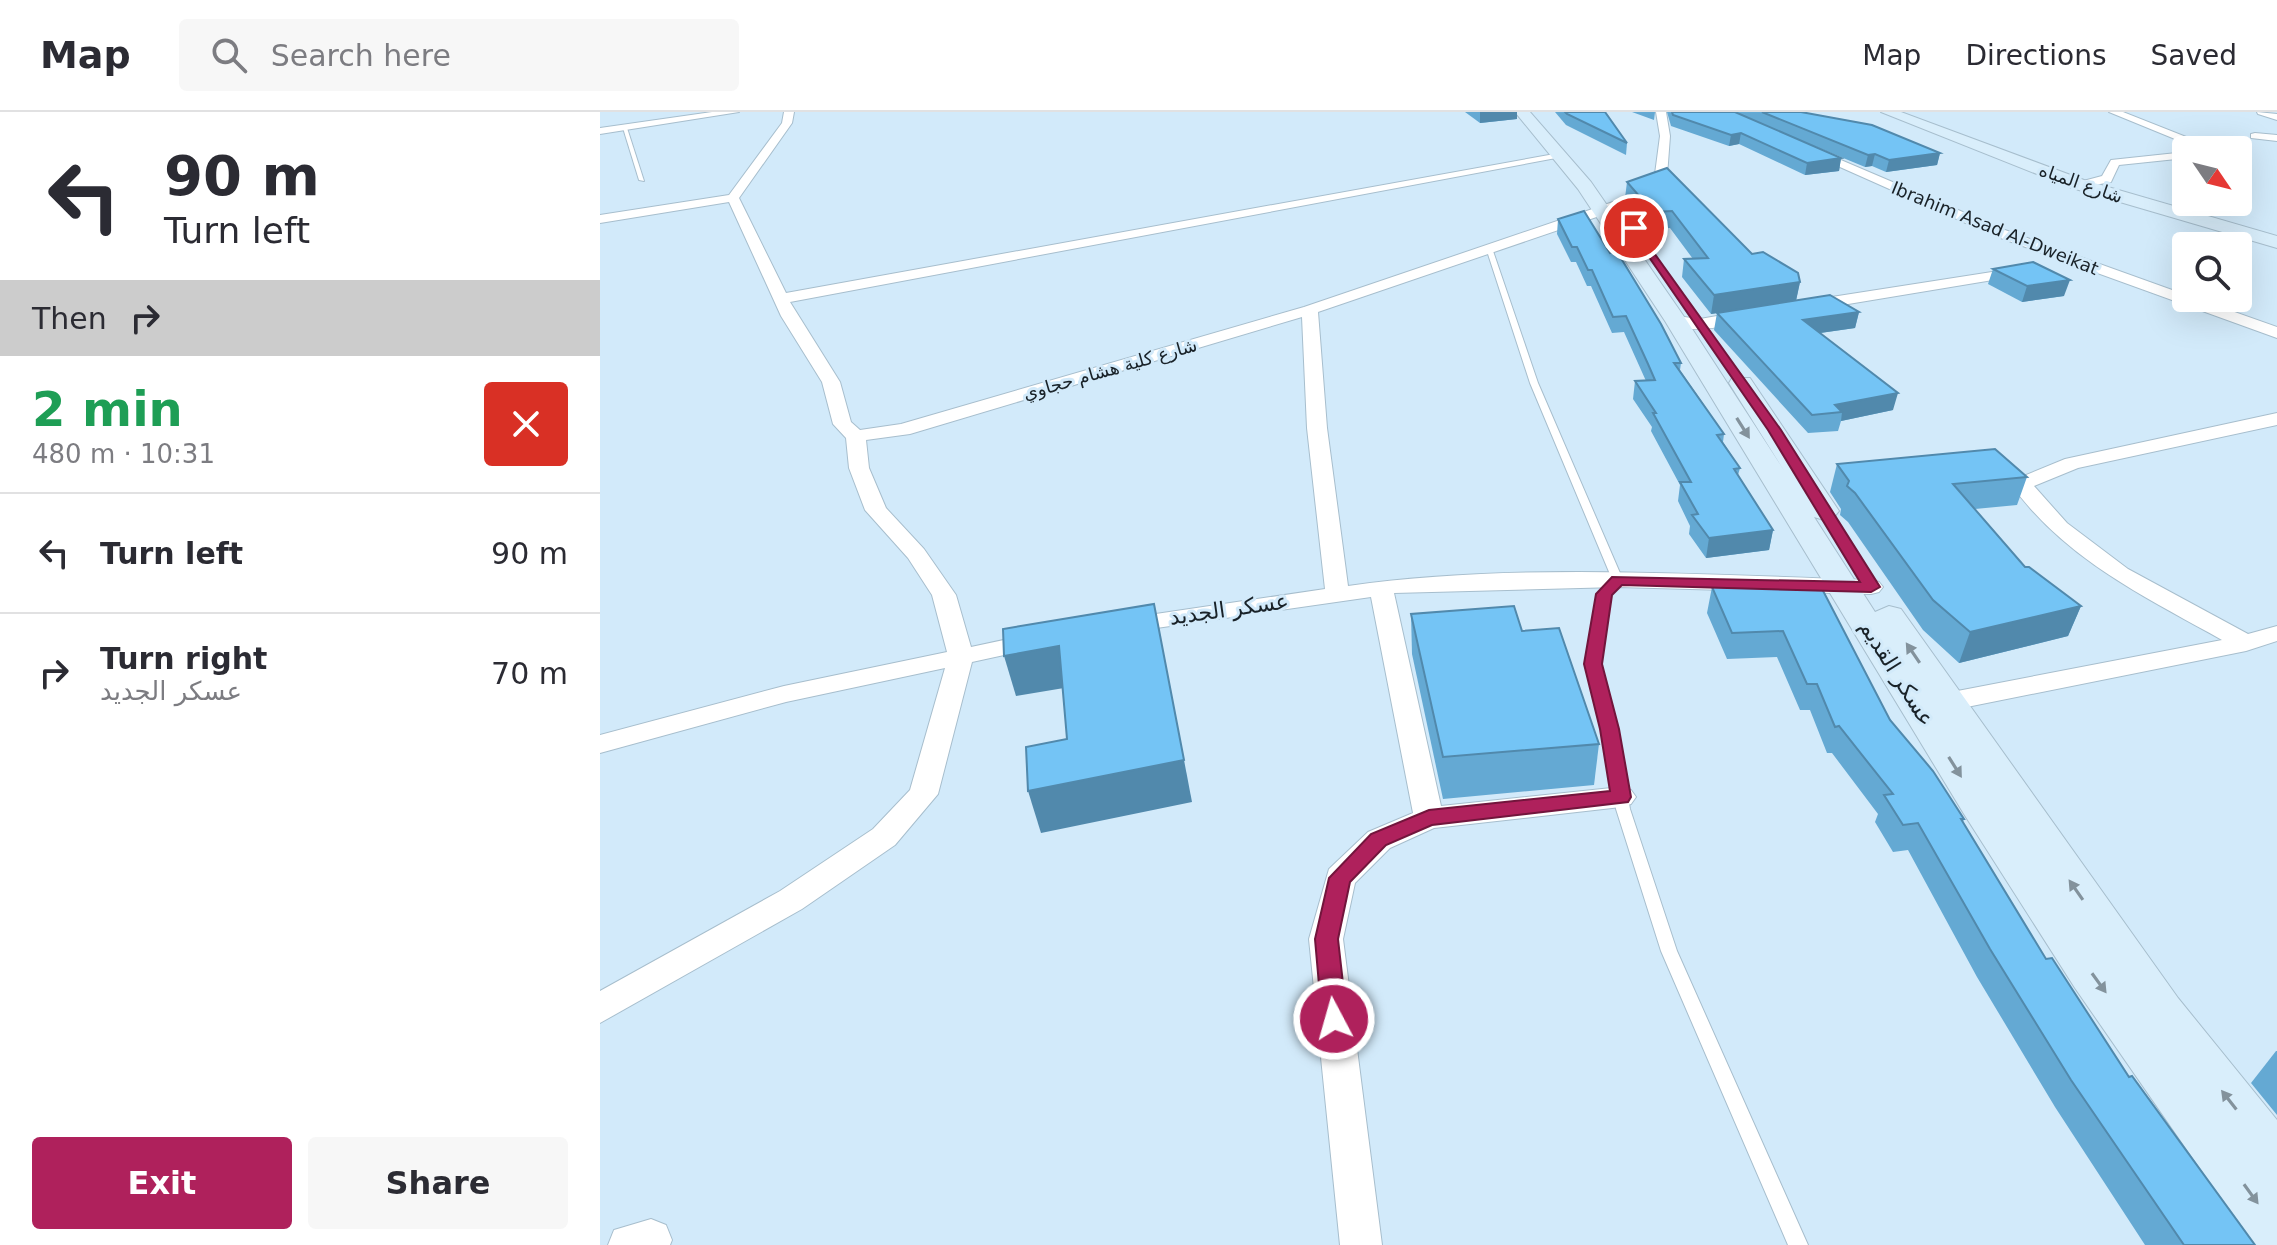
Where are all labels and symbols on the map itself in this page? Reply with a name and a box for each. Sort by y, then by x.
north arrow [2172,136,2252,216]
street label: شارع المياه [2036,159,2126,208]
street label: Ibrahim Asad Al-Dweikat [1888,177,2102,279]
pin [1600,194,1668,262]
street label: شارع كلية هشام حجاوي [1021,334,1200,405]
one-way arrow [1735,417,1749,439]
street label: عسكر الجديد [1168,588,1290,630]
street label: عسكر القديم [1854,615,1939,731]
one-way arrow [1906,642,1921,663]
one-way arrow [1948,756,1962,778]
one-way arrow [2069,880,2084,901]
one-way arrow [2091,973,2106,994]
position arrow [1292,977,1376,1061]
one-way arrow [2222,1090,2238,1110]
one-way arrow [2243,1184,2258,1205]

